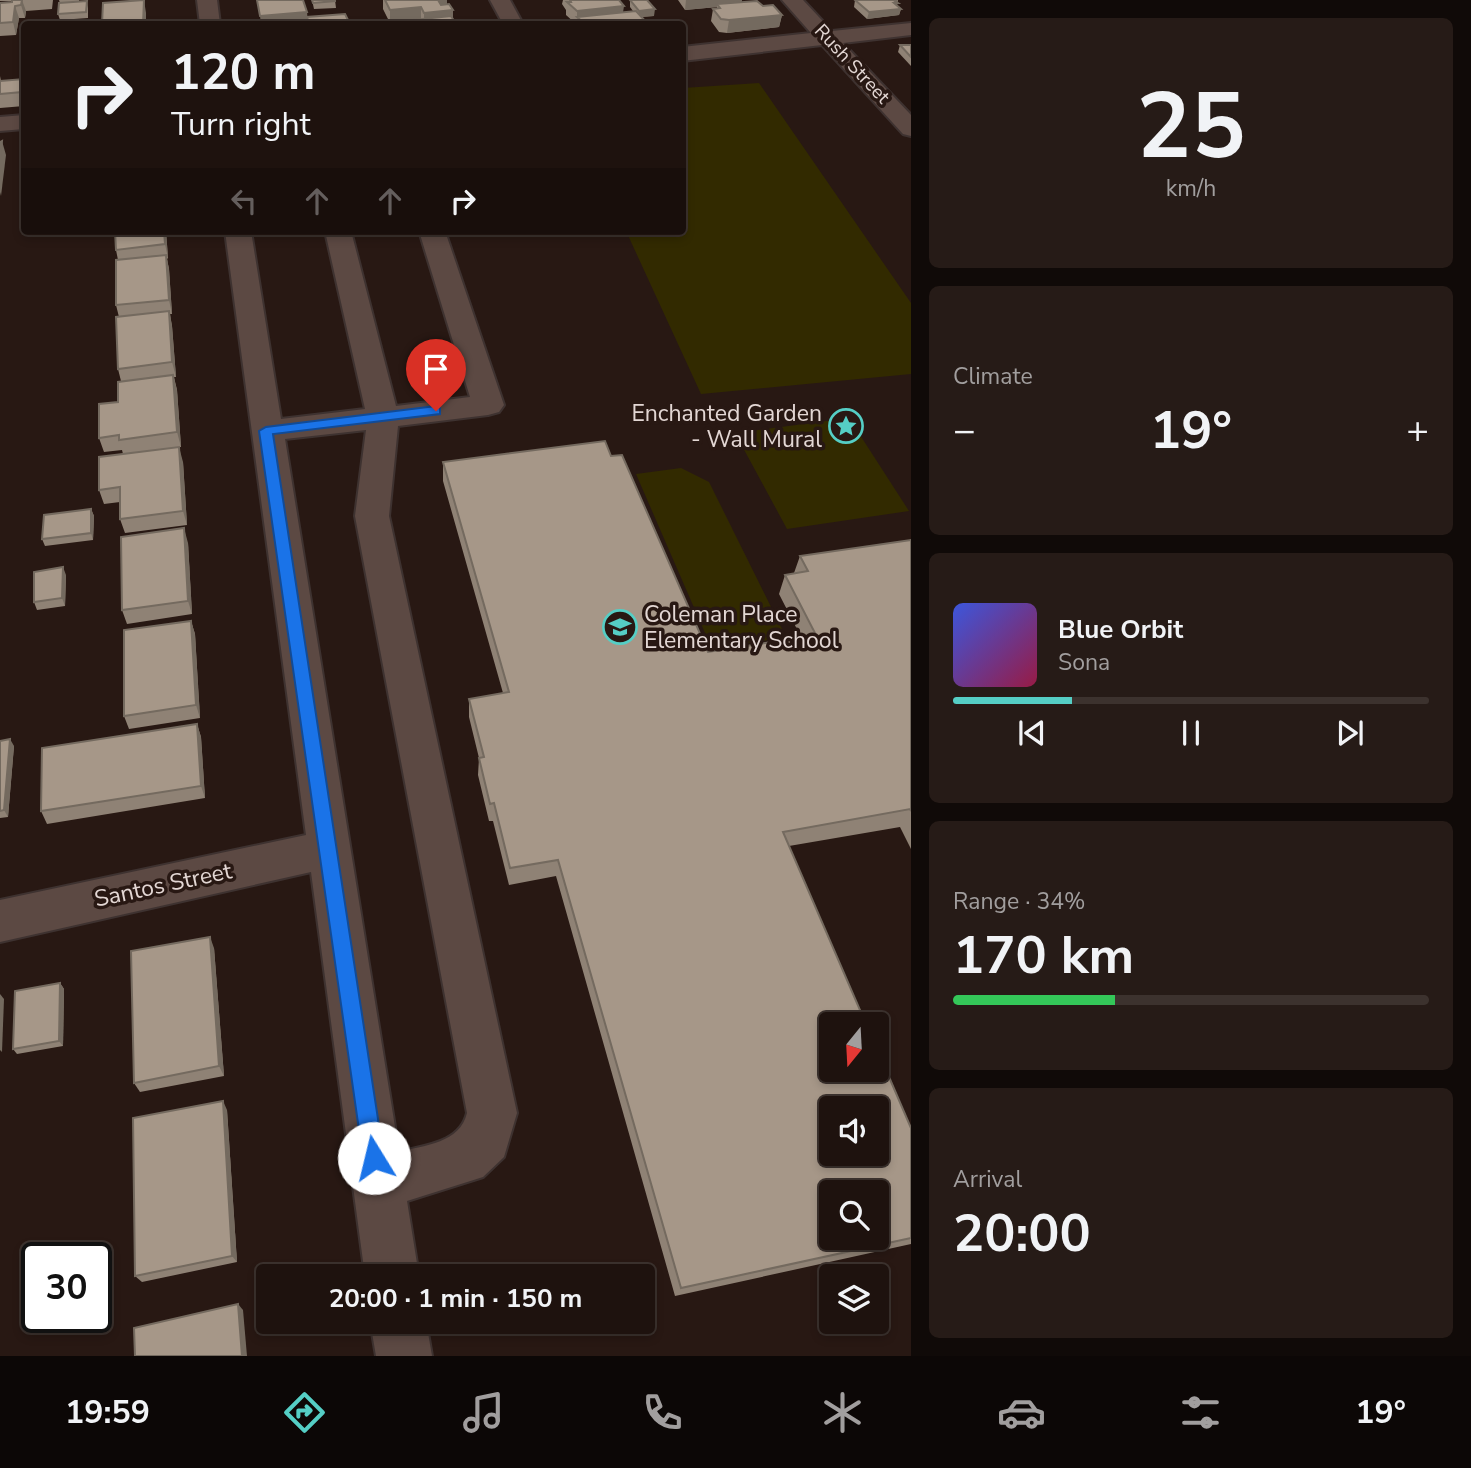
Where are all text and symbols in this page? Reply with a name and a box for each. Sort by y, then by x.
street label: Rush Street [808,19,896,110]
text: 120 m [171,39,315,106]
icon: right [56,49,147,140]
text: 25 [1136,65,1246,189]
text: Turn right [171,103,311,146]
text: km/h [1166,173,1216,204]
icon: left [225,182,263,220]
icon: ahead [298,182,336,220]
icon: ahead [371,182,409,220]
icon: right [444,182,482,220]
pin [406,339,466,411]
icon: arrive [417,350,455,388]
text: Climate [953,361,1033,392]
text: 19° [1150,395,1232,466]
place label: Enchanted Garden - Wall Mural [631,398,822,455]
text: − [953,405,976,456]
text: + [1406,405,1429,456]
place icon: Enchanted Garden - Wall Mural [827,407,865,445]
place label: Coleman Place Elementary School [644,599,839,656]
school or university icon: Coleman Place Elementary School [601,608,639,646]
text: Blue Orbit [1058,612,1183,647]
text: Sona [1058,647,1110,678]
icon: previous [1013,714,1051,752]
icon: pause [1172,714,1210,752]
icon: next [1331,714,1369,752]
street label: Santos Street [91,855,236,915]
text: Range · 34% [953,886,1085,917]
text: 170 km [953,920,1134,991]
north arrow [819,1012,889,1082]
map controls [819,1012,889,1334]
button: sound [819,1096,889,1166]
position arrow [337,1121,411,1195]
text: Arrival [953,1164,1022,1195]
button: search [819,1180,889,1250]
text: 20:00 [953,1198,1091,1269]
speed limit sign: 30 [21,1242,112,1333]
button: layers [819,1264,889,1334]
text: 20:00 · 1 min · 150 m [329,1281,582,1316]
icon: directions [280,1388,329,1437]
icon: music [459,1388,508,1437]
icon: phone [638,1388,687,1437]
icon: climate [818,1388,867,1437]
icon: car [997,1388,1046,1437]
icon: filters [1176,1388,1225,1437]
text: 19:59 [65,1391,150,1434]
text: 19° [1355,1391,1406,1434]

